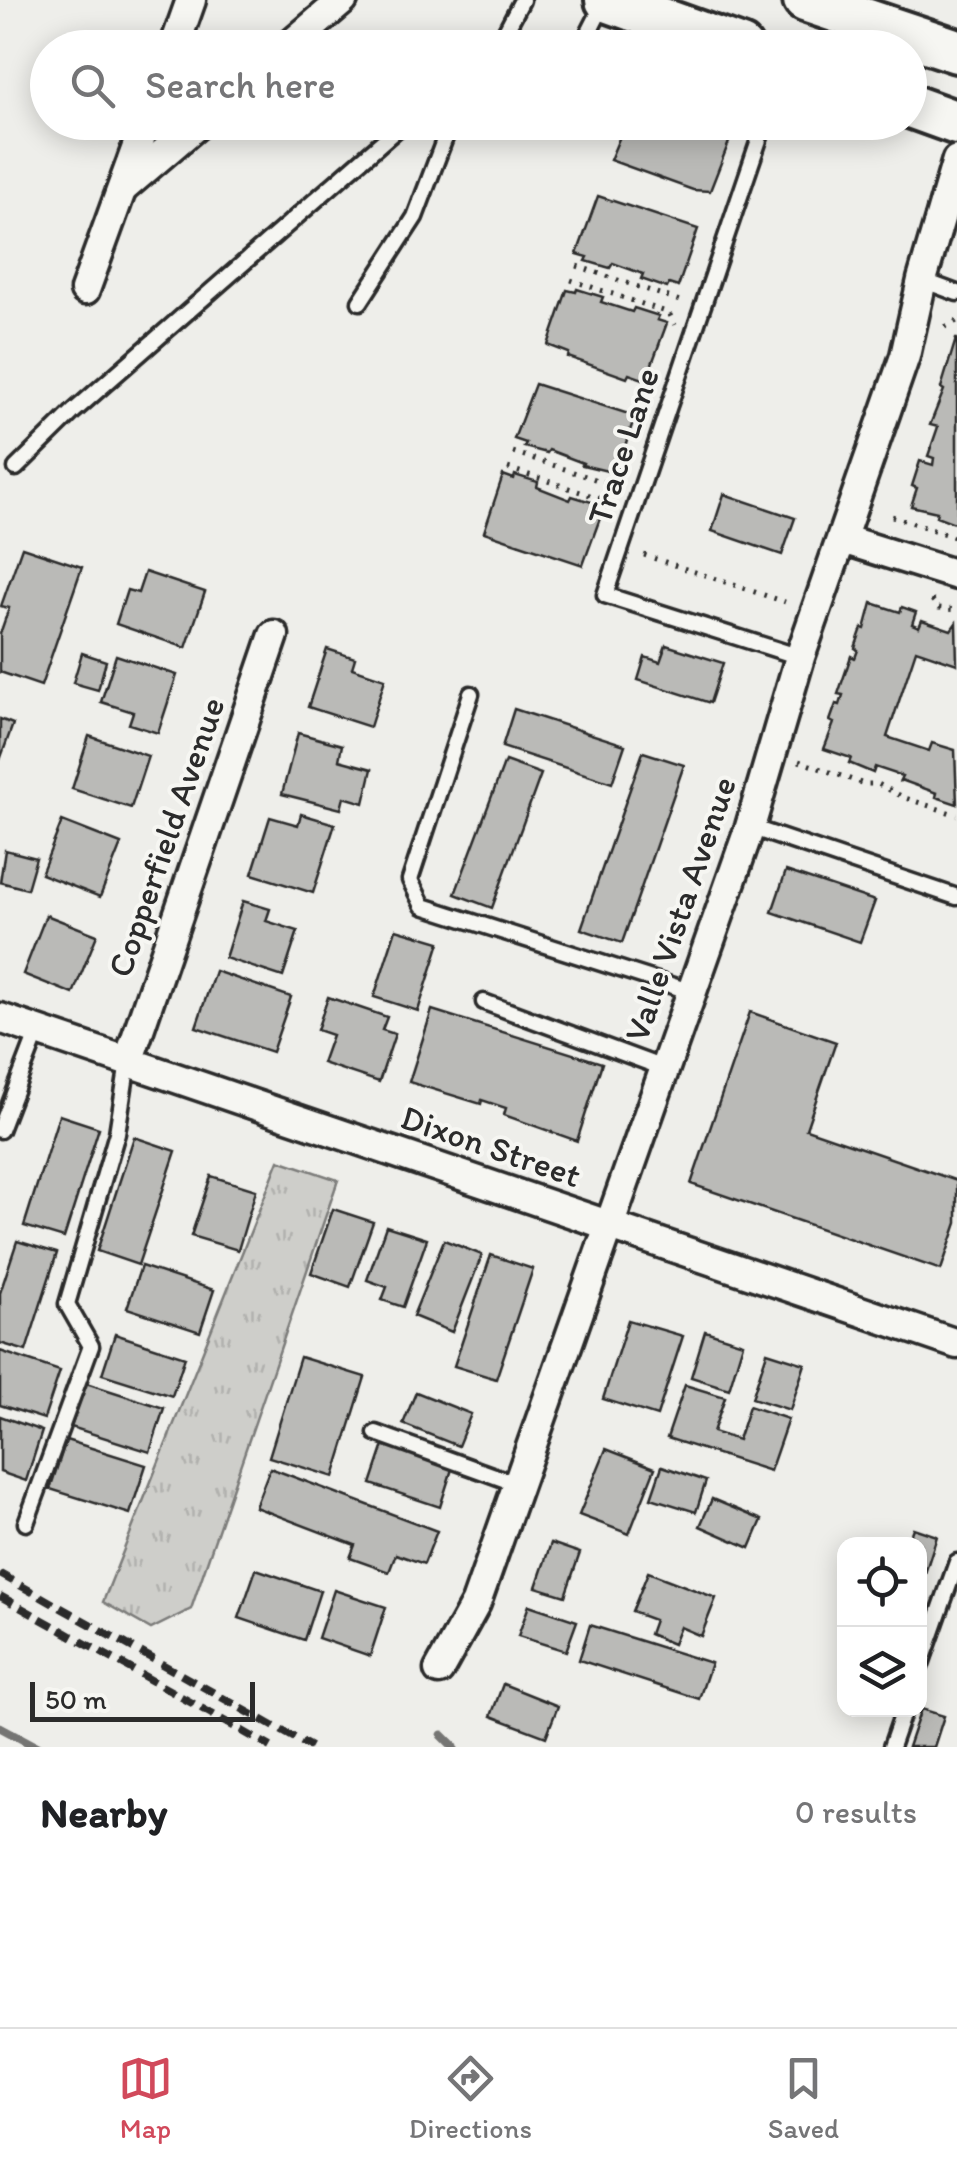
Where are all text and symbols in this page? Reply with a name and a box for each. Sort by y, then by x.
search box [30,30,927,140]
icon: search [65,58,120,113]
text: Search here [145,62,336,108]
street label: Trace Lane [578,362,668,530]
street label: Copperfield Avenue [98,691,234,983]
street label: Valle Vista Avenue [615,771,745,1047]
street label: Dixon Street [396,1096,586,1196]
map controls [837,1537,927,1717]
button: locate [837,1537,927,1627]
button: layers [837,1627,927,1717]
scale bar [30,1677,255,1722]
text: 50 m [45,1682,107,1716]
text: Nearby [40,1787,167,1838]
text: 0 results [795,1793,917,1831]
tab: Map [118,2051,173,2145]
tab: Directions [409,2051,532,2145]
tab: Saved [768,2051,839,2145]

